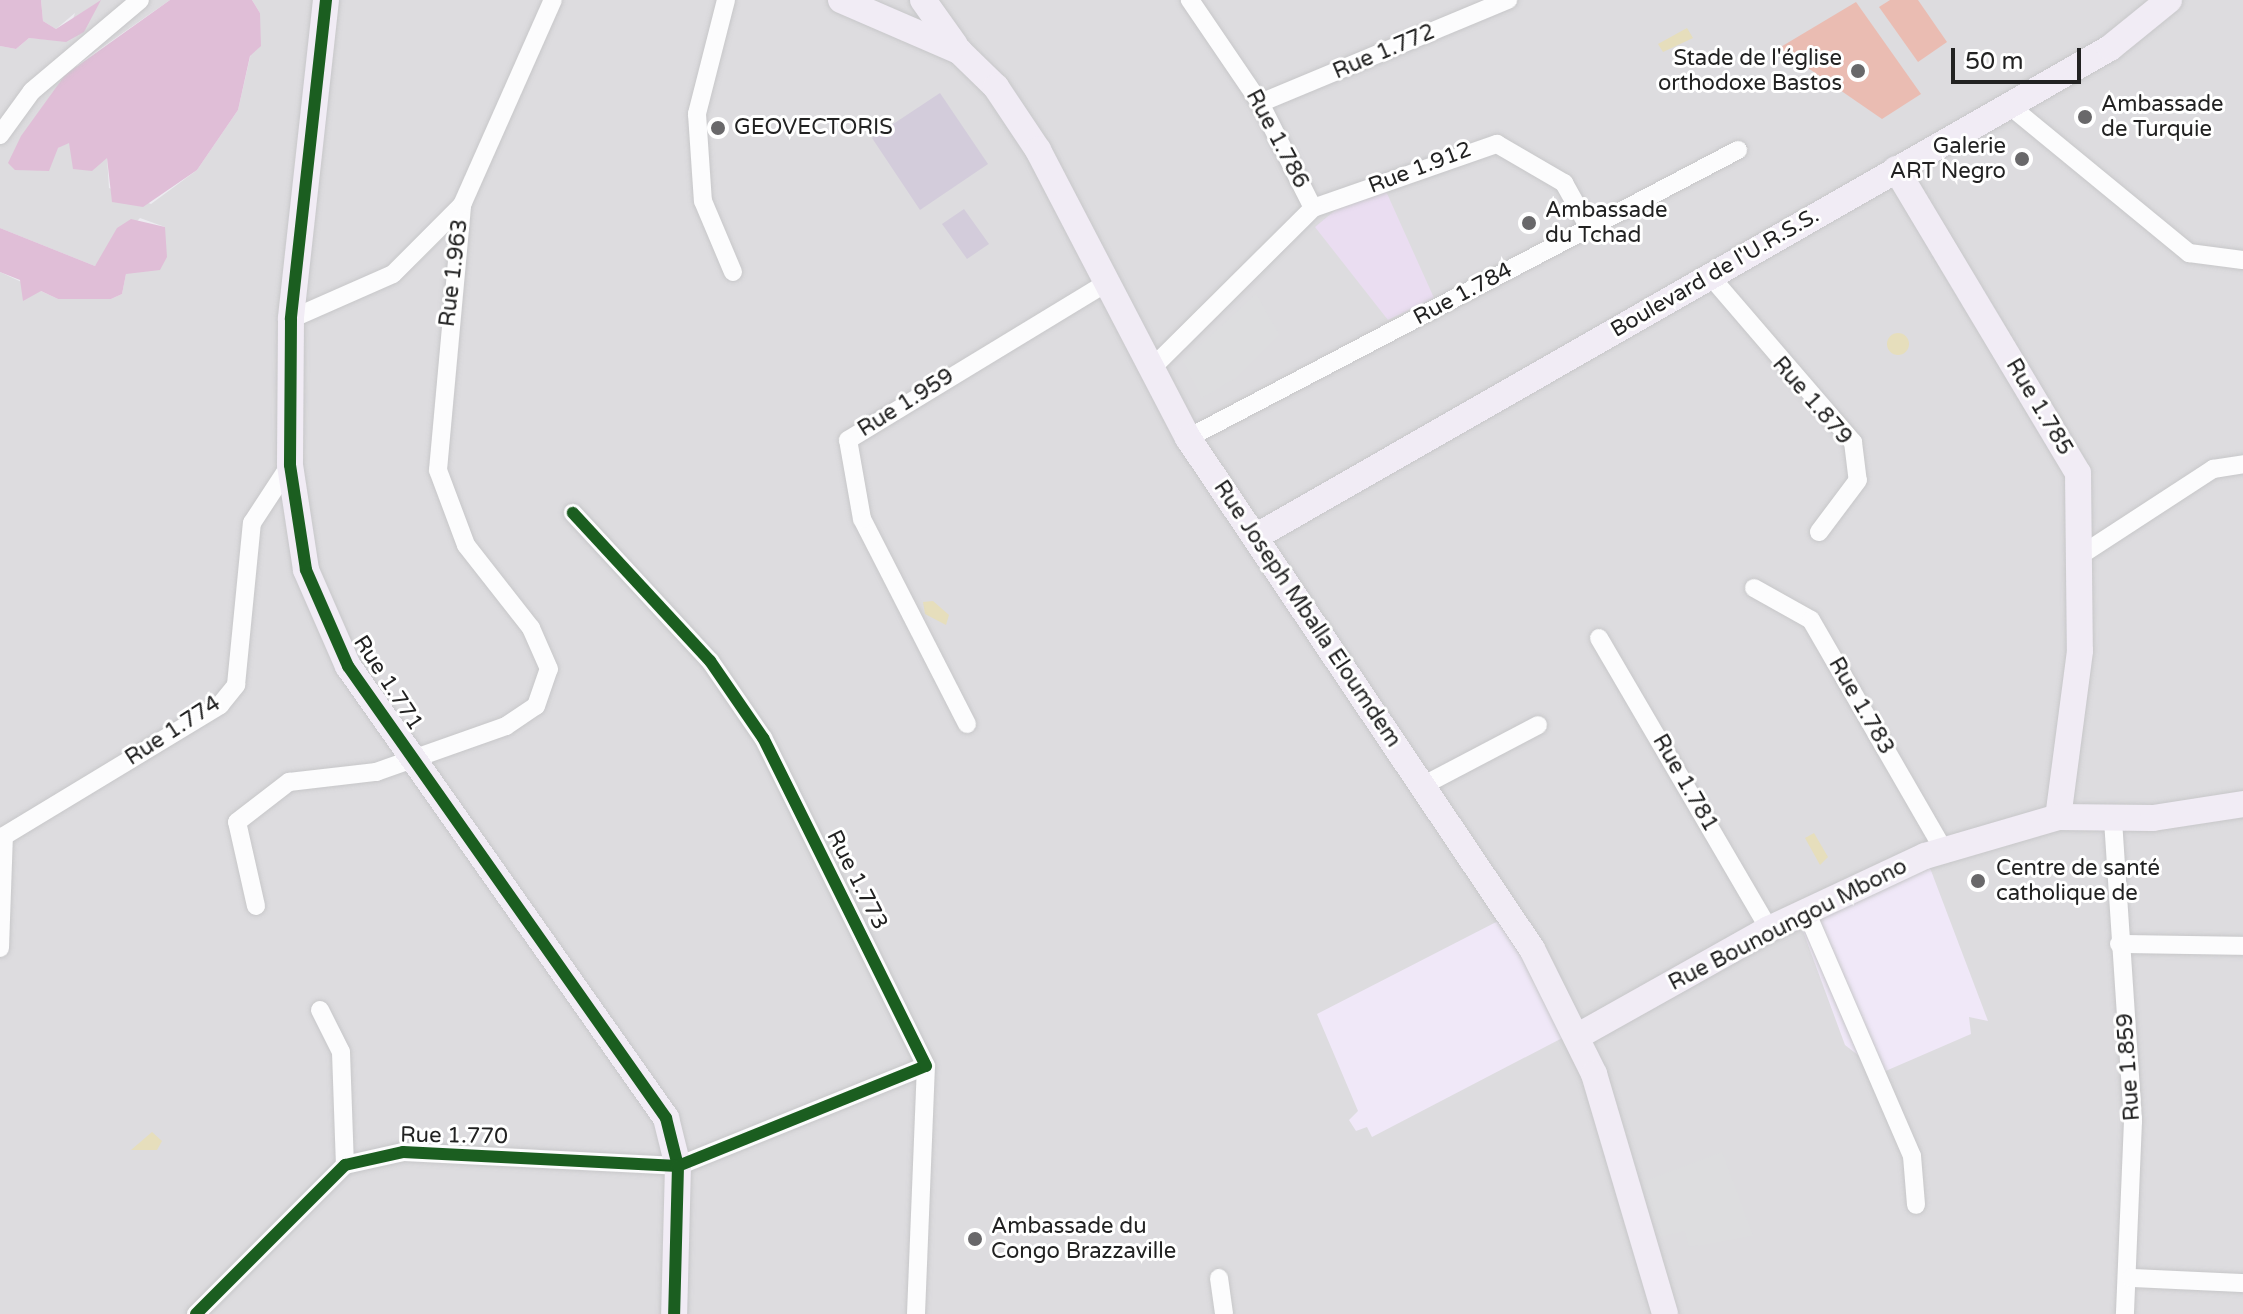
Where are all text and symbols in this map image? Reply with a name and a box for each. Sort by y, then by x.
street label: Rue 1.772 [1329,19,1439,85]
scale bar [1955,32,2085,82]
place label: Stade de l'église orthodoxe Bastos [1658,45,1842,96]
text: 50 m [1965,47,2023,76]
marker: Stade de l'église orthodoxe Bastos [1849,62,1867,80]
street label: Rue 1.786 [1240,85,1314,193]
place label: Ambassade de Turquie [2101,91,2224,142]
marker: Ambassade de Turquie [2076,108,2094,126]
place label: GEOVECTORIS [734,115,893,141]
marker: GEOVECTORIS [709,119,727,137]
place label: Galerie ART Negro [1890,133,2006,184]
street label: Rue 1.912 [1365,136,1475,200]
marker: Galerie ART Negro [2013,150,2031,168]
place label: Ambassade du Tchad [1545,197,1668,248]
street label: Boulevard de l'U.R.S.S. [1606,203,1824,343]
marker: Ambassade du Tchad [1520,214,1538,232]
street label: Rue 1.963 [434,218,474,328]
street label: Rue 1.784 [1409,257,1517,331]
street label: Rue 1.879 [1767,352,1857,450]
street label: Rue 1.785 [2000,354,2078,460]
street label: Rue 1.959 [853,363,959,443]
street label: Rue Joseph Mballa Eloumdem [1208,476,1406,752]
street label: Rue 1.771 [348,631,428,735]
street label: Rue 1.783 [1823,653,1899,759]
street label: Rue 1.774 [121,691,225,771]
street label: Rue 1.781 [1647,730,1723,836]
street label: Rue 1.773 [821,826,893,934]
street label: Rue Bounoungou Mbono [1664,853,1912,997]
place label: Centre de santé catholique de [1996,855,2160,906]
marker: Centre de santé catholique de [1967,870,1989,892]
street label: Rue 1.859 [2112,1012,2146,1122]
street label: Rue 1.770 [400,1122,508,1150]
place label: Ambassade du Congo Brazzaville [991,1213,1176,1264]
marker: Ambassade du Congo Brazzaville [966,1230,984,1248]

